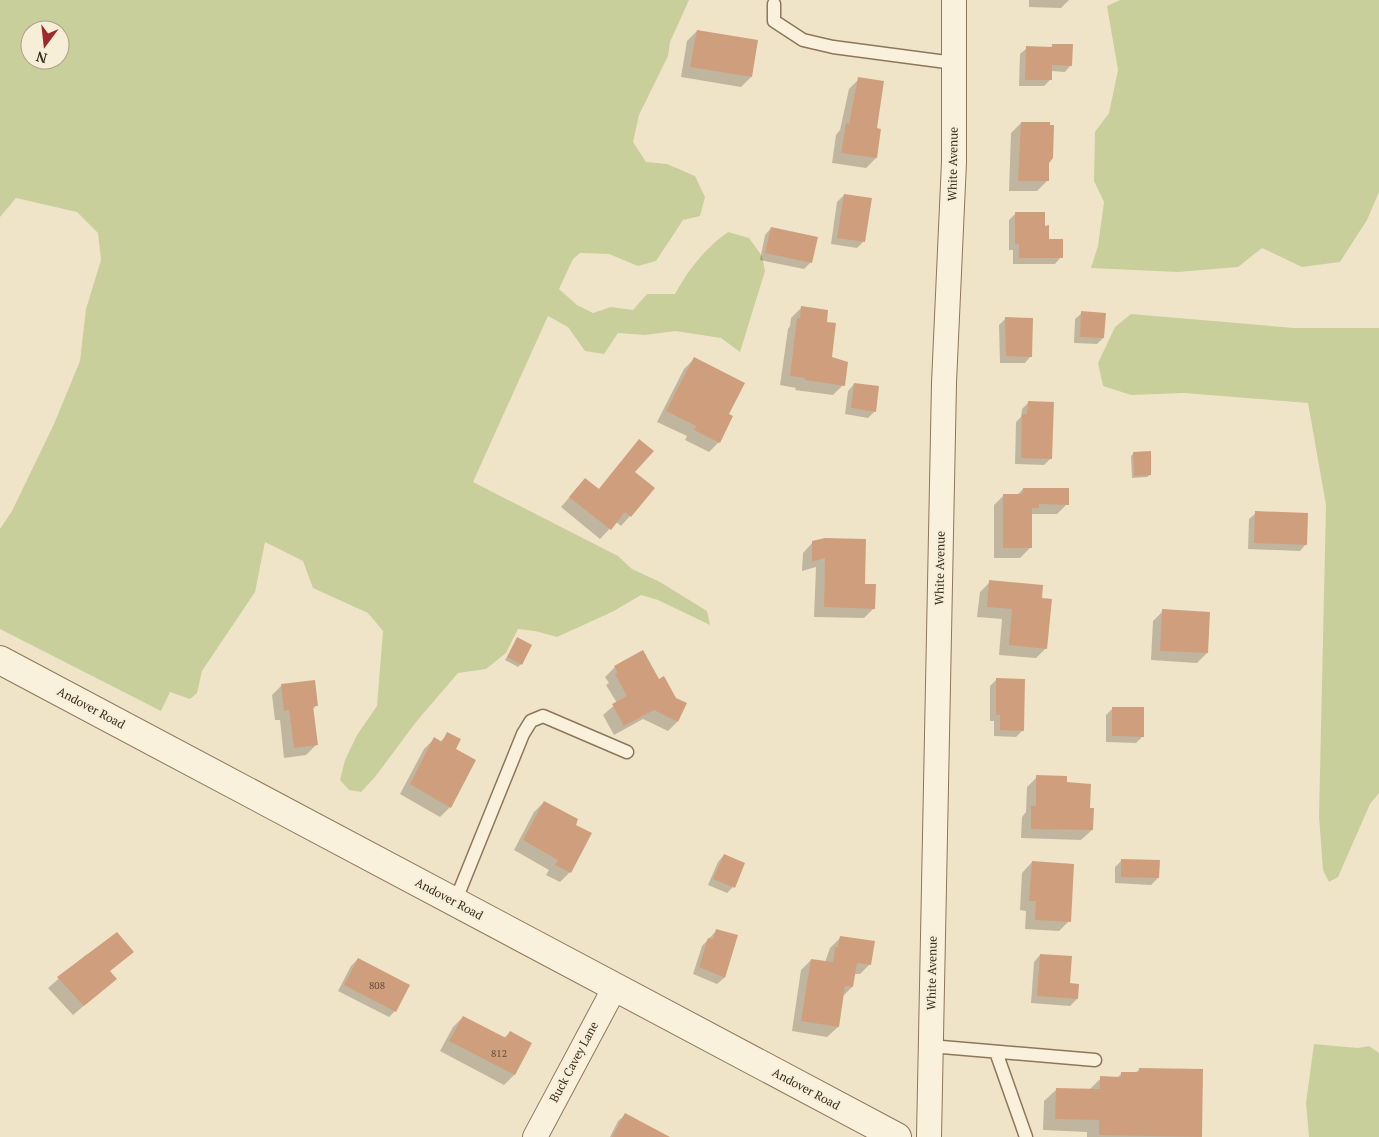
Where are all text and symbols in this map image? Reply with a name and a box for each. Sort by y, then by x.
north arrow [20,20,70,70]
text: N [34,47,49,69]
street label: White Avenue [944,127,961,201]
street label: White Avenue [931,531,948,605]
street label: Andover Road [55,683,128,732]
street label: Andover Road [413,874,486,923]
street label: White Avenue [923,936,940,1010]
house number: 808 [369,979,385,992]
street label: Buck Cavey Lane [546,1019,601,1105]
house number: 812 [491,1047,507,1060]
street label: Andover Road [770,1064,843,1113]

